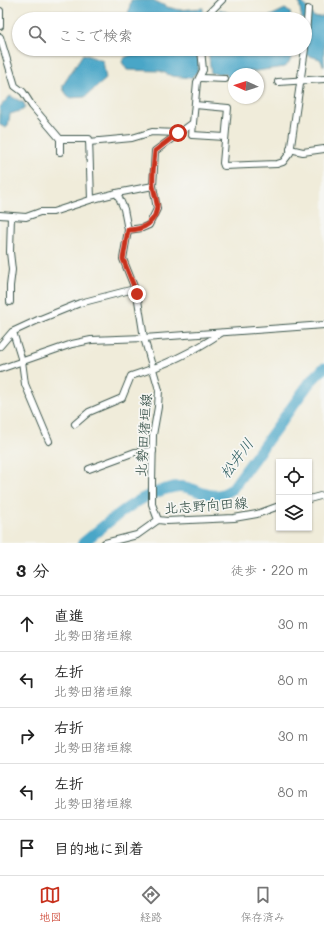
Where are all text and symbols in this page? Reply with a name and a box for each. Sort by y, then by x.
search box [12,12,312,56]
icon: search [26,23,48,45]
text: ここで検索 [58,25,133,45]
north arrow [228,68,264,104]
route start [169,124,187,142]
route end [128,285,146,303]
street label: 北勢田猪垣線 [131,392,155,478]
water label: 松井川 [214,434,258,482]
map controls [276,459,312,531]
button: locate [276,459,312,495]
street label: 北志野向田線 [163,493,249,517]
button: layers [276,495,312,531]
text: 3 分 [16,559,49,581]
text: 徒歩 · 220 m [231,561,308,578]
text: 直進 [54,605,84,625]
icon: ahead [16,613,38,635]
text: 30 m [278,615,308,632]
text: 北勢田猪垣線 [54,626,132,643]
text: 左折 [54,661,84,681]
icon: left [16,669,38,691]
text: 80 m [278,671,308,688]
text: 北勢田猪垣線 [54,682,132,699]
text: 右折 [54,717,84,737]
icon: right [16,725,38,747]
text: 30 m [278,727,308,744]
text: 北勢田猪垣線 [54,738,132,755]
text: 左折 [54,773,84,793]
icon: left [16,781,38,803]
text: 80 m [278,783,308,800]
text: 北勢田猪垣線 [54,794,132,811]
icon: arrive [16,837,38,859]
text: 目的地に到着 [54,838,144,858]
tab: 地図 [39,884,61,924]
tab: 経路 [140,884,162,924]
tab: 保存済み [241,884,285,924]

